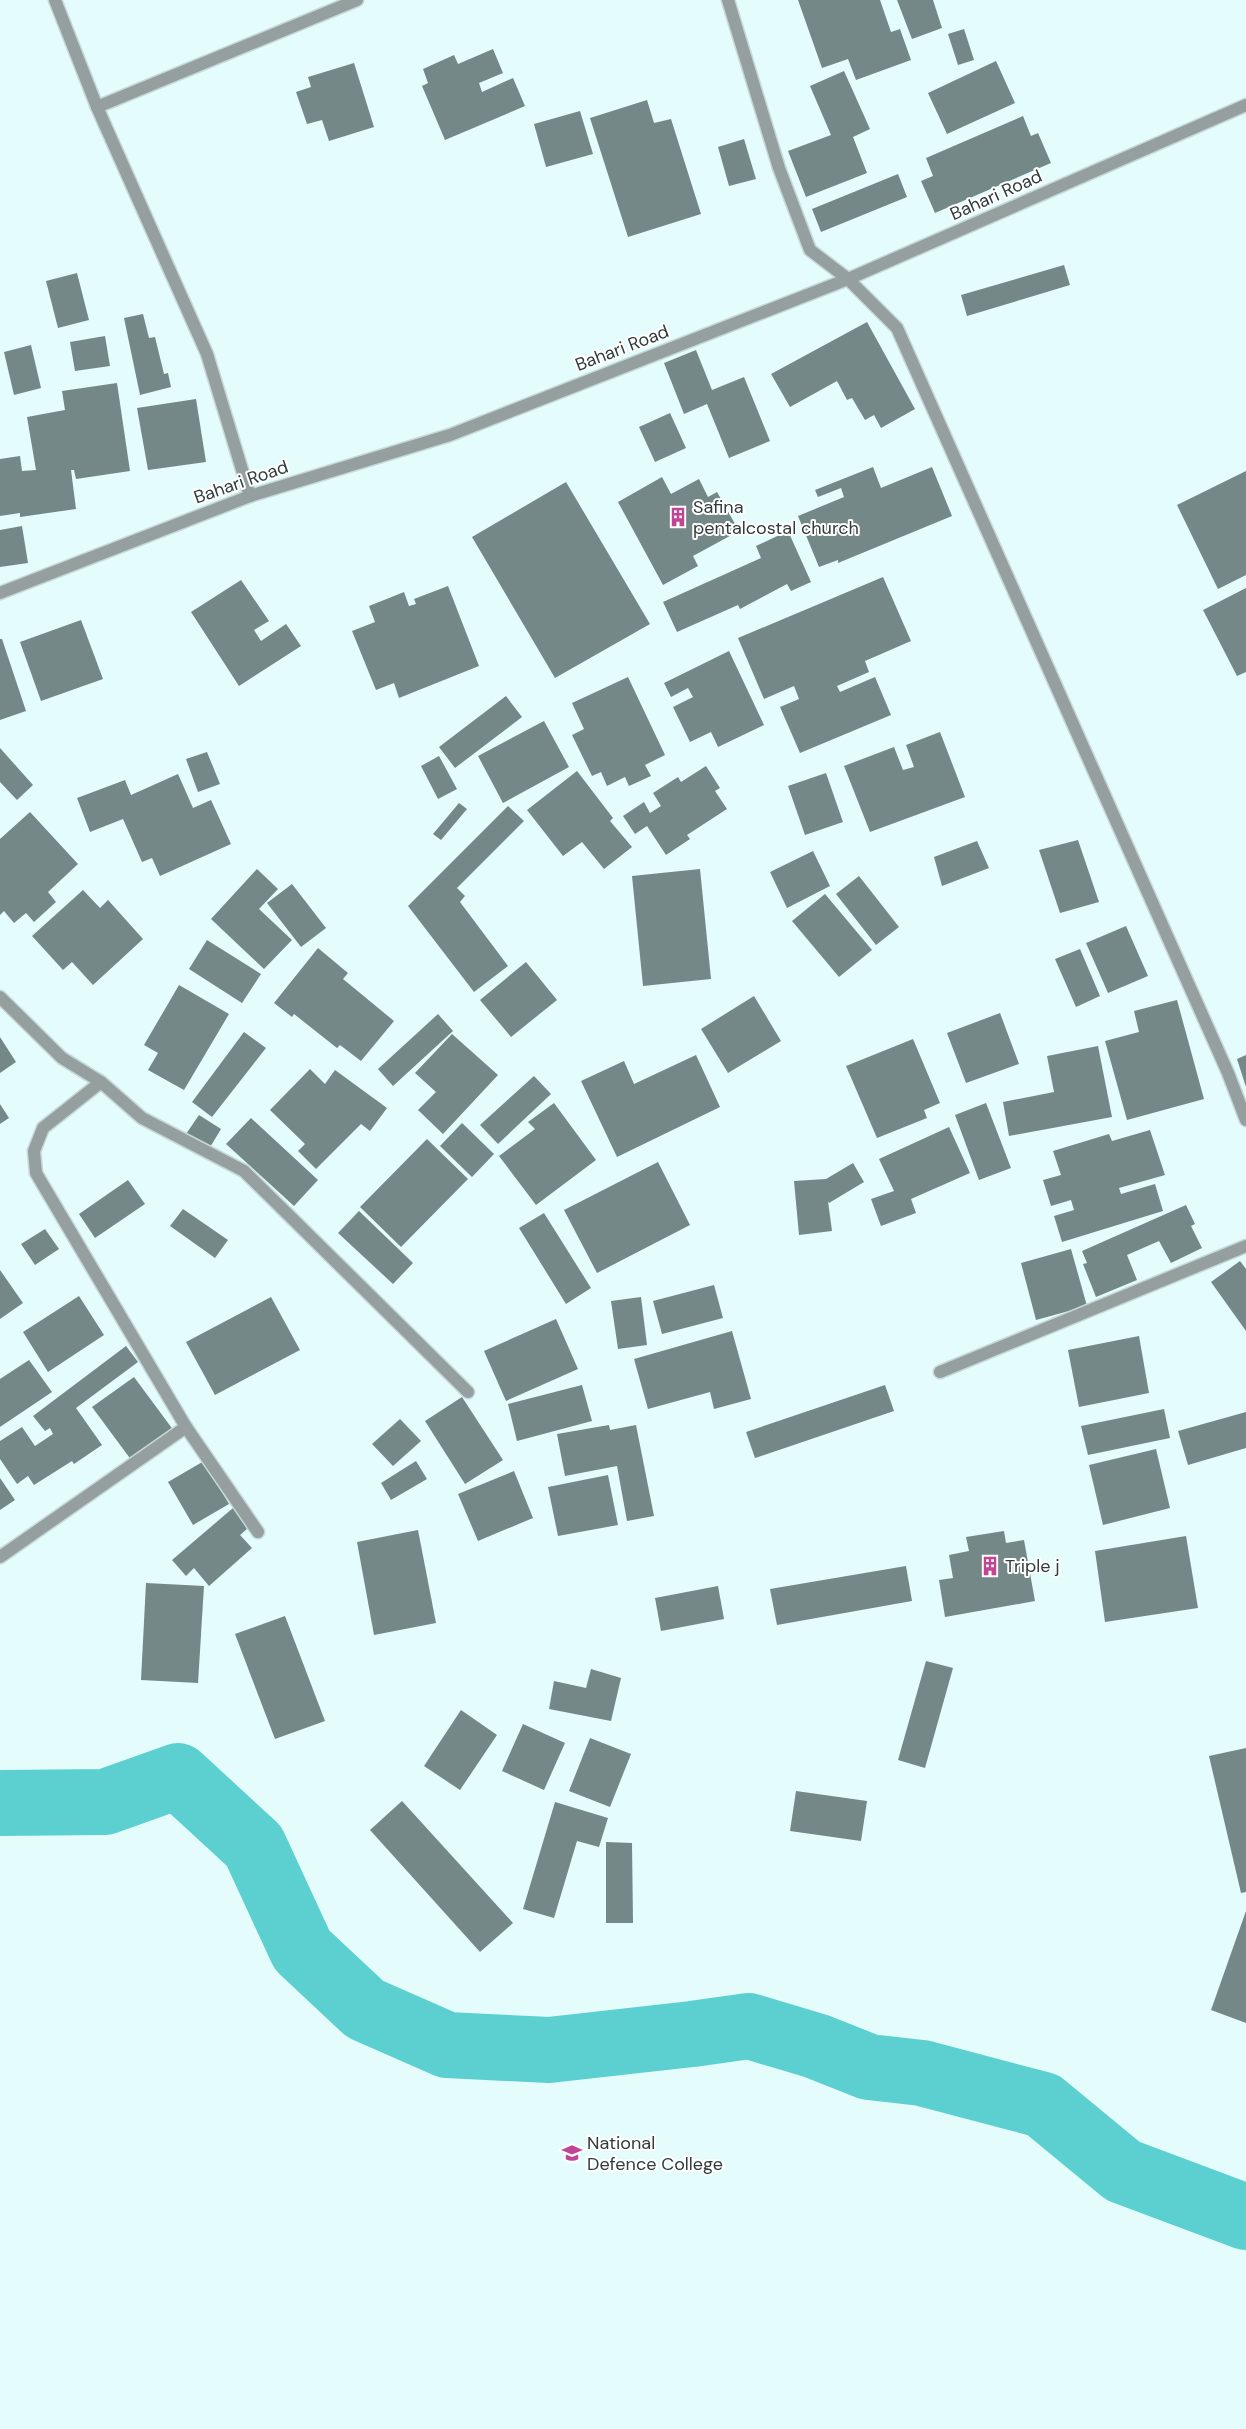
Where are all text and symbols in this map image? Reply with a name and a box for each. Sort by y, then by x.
street label: Bahari Road [946,164,1046,226]
street label: Bahari Road [572,319,672,377]
street label: Bahari Road [191,455,291,509]
place label: Safina pentalcostal church [693,495,859,540]
building icon: Safina pentalcostal church [667,506,689,528]
place label: Triple j [1005,1554,1060,1578]
building icon: Triple j [979,1555,1001,1577]
place label: National Defence College [587,2131,723,2176]
school or university icon: National Defence College [561,2142,583,2164]

